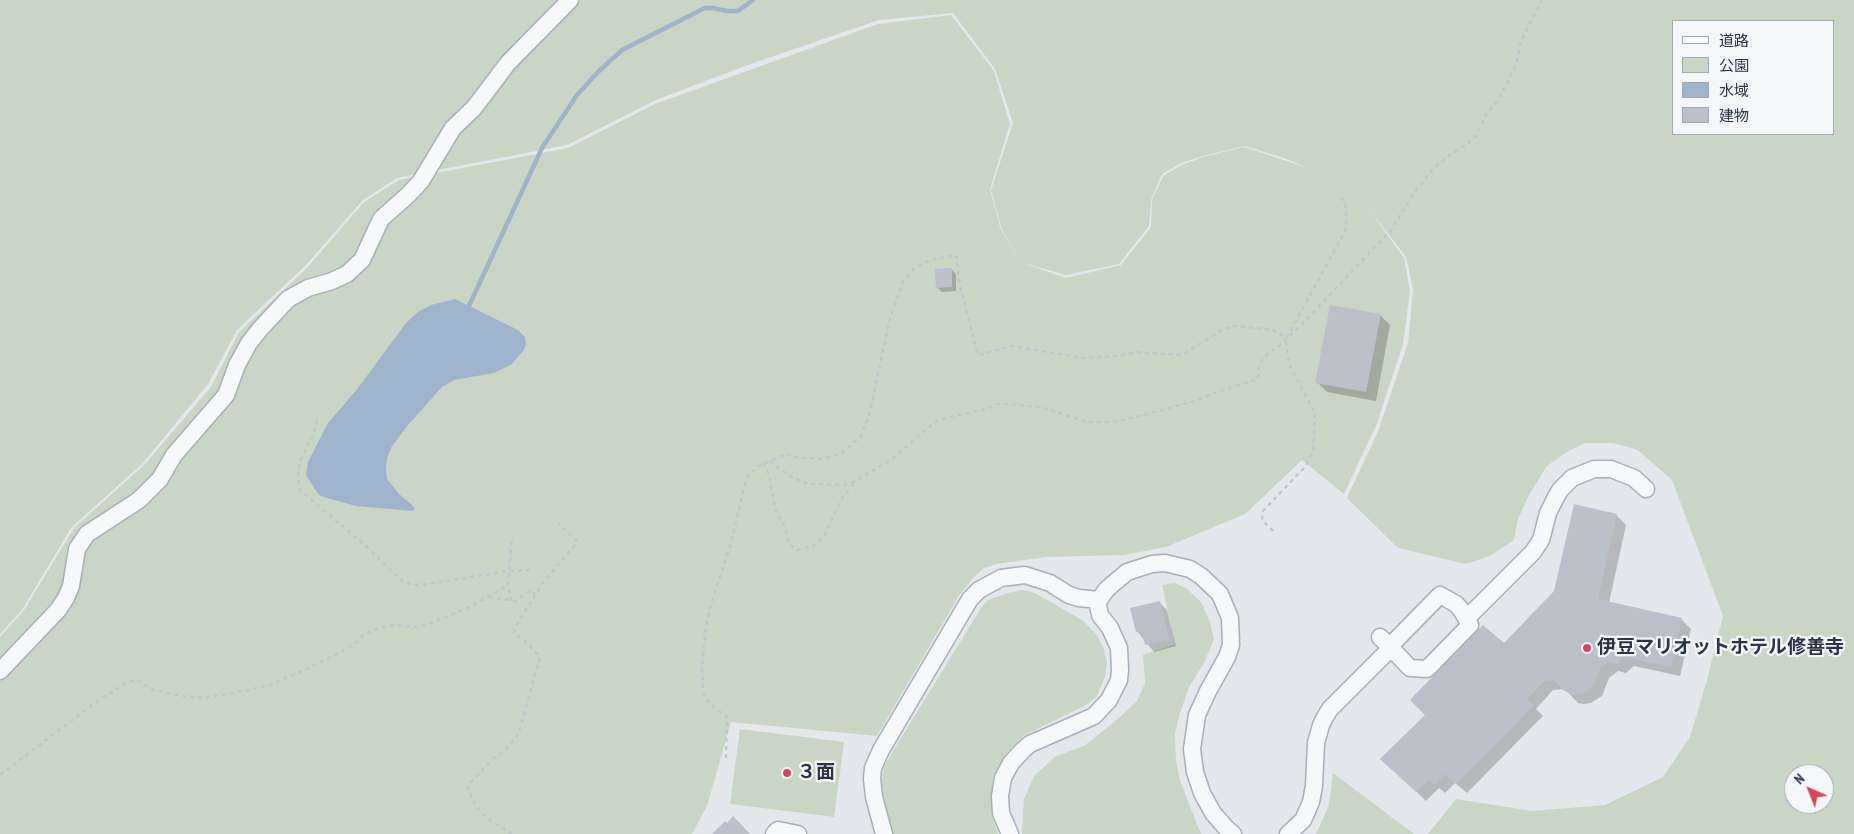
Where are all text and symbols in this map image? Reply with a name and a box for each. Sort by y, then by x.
legend [1672,20,1834,135]
text: 道路 [1719,31,1749,50]
text: 公園 [1719,56,1749,75]
text: 水域 [1719,81,1749,100]
text: 建物 [1719,106,1749,125]
place label: 伊豆マリオットホテル修善寺 [1597,637,1844,659]
marker: 伊豆マリオットホテル修善寺 [1581,642,1593,654]
place label: ３面 [797,762,835,784]
north arrow [1784,764,1834,814]
marker: ３面 [781,767,793,779]
text: N [1790,770,1808,788]

